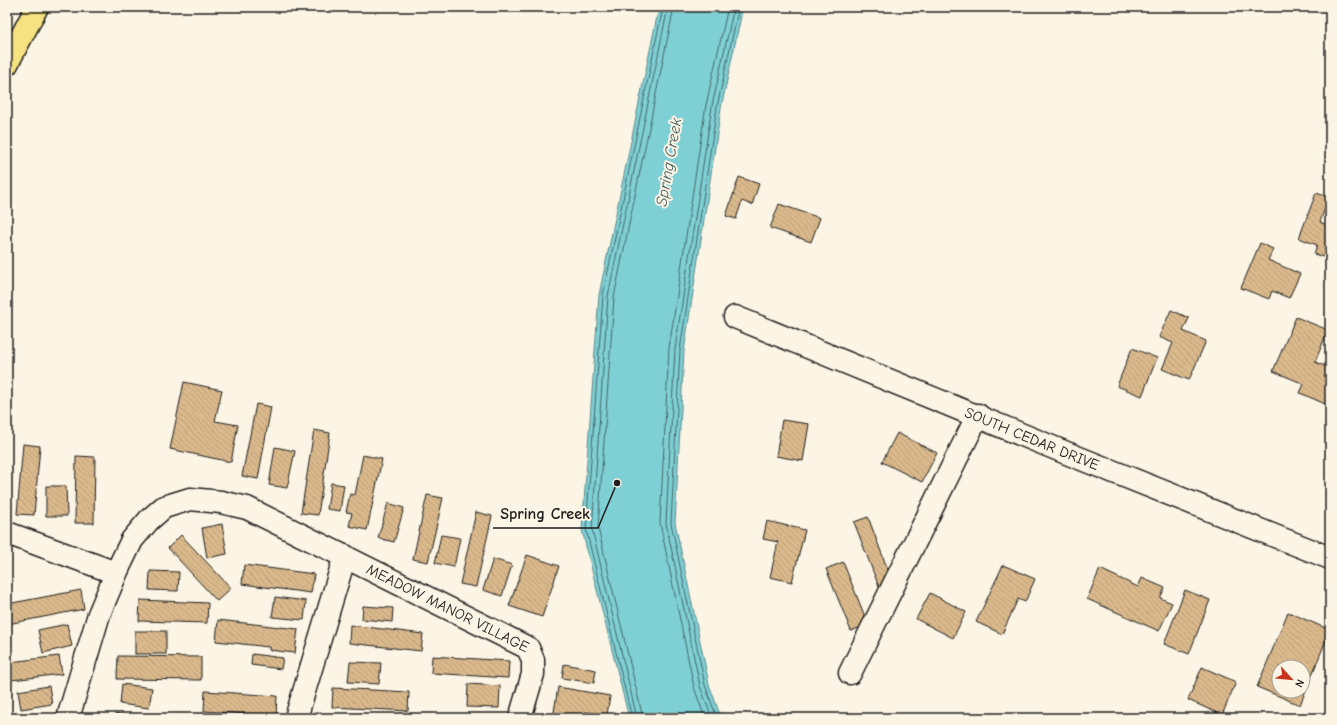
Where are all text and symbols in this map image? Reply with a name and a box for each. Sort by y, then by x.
water label: Spring Creek [652,116,686,208]
street label: SOUTH CEDAR DRIVE [962,403,1102,474]
callout: Spring Creek [493,500,598,528]
text: Spring Creek [500,505,590,523]
street label: MEADOW MANOR VILLAGE [363,560,532,656]
north arrow [1271,659,1311,699]
text: N [1292,677,1307,689]

